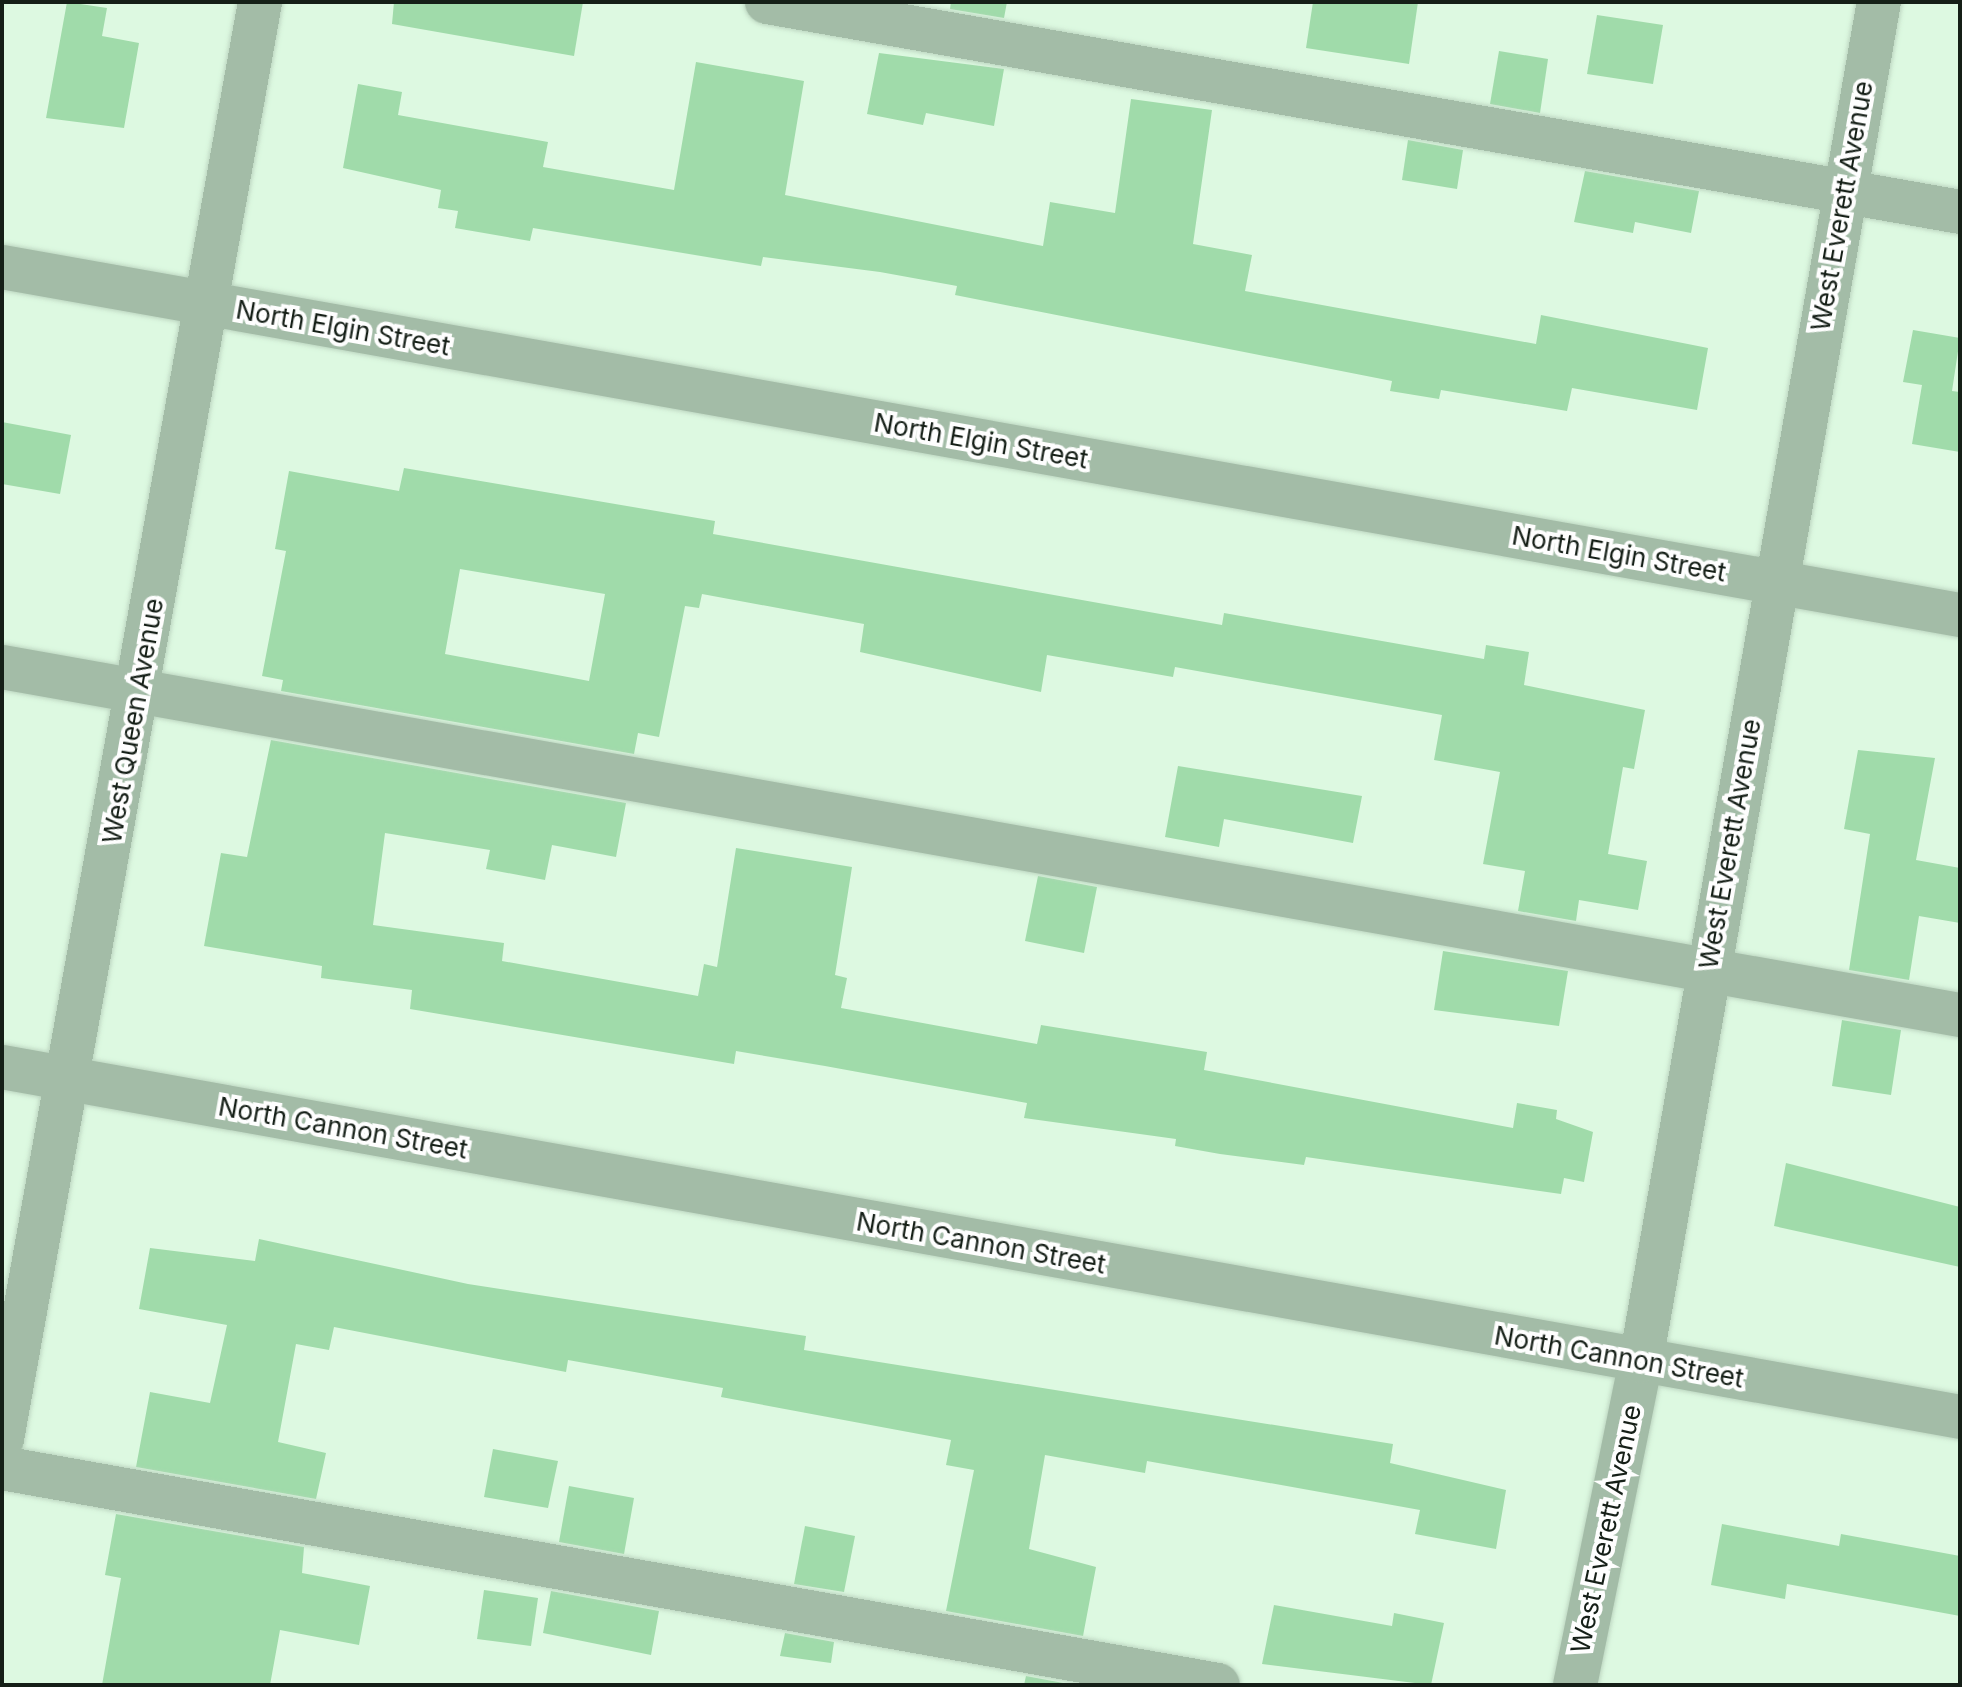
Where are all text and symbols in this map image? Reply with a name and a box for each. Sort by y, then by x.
street label: West Everett Avenue [1805,79,1879,333]
street label: North Elgin Street [234,294,452,362]
street label: North Elgin Street [872,407,1090,475]
street label: North Elgin Street [1510,520,1728,588]
street label: West Queen Avenue [96,596,170,846]
street label: West Everett Avenue [1693,717,1767,971]
street label: North Cannon Street [216,1091,470,1165]
street label: North Cannon Street [854,1206,1108,1280]
street label: North Cannon Street [1492,1320,1746,1394]
street label: West Everett Avenue [1564,1402,1648,1656]

